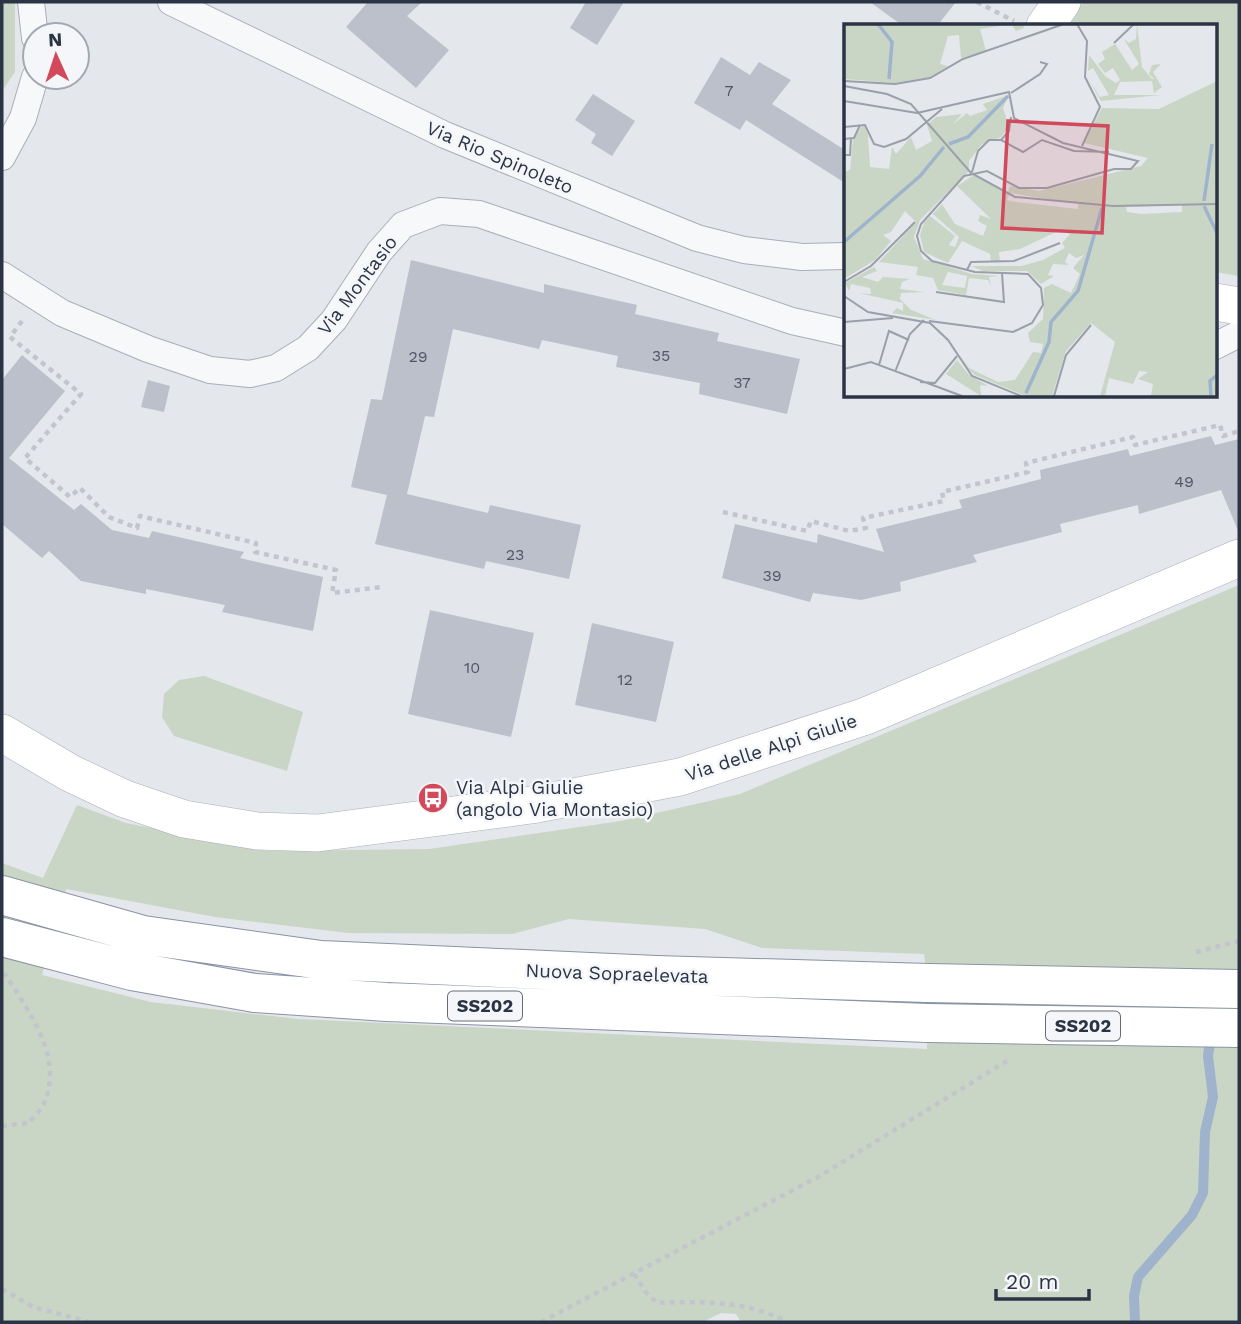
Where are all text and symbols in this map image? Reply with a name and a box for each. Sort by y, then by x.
north arrow [21,21,91,91]
inset map [844,24,1216,397]
text: N [47,28,63,51]
house number: 7 [725,81,734,100]
street label: Via Rio Spinoleto [423,116,577,199]
street label: Via Montasio [313,231,402,340]
house number: 35 [652,346,670,365]
house number: 29 [408,347,428,366]
house number: 37 [733,373,751,392]
house number: 49 [1174,472,1194,491]
house number: 23 [506,545,524,564]
house number: 39 [762,566,782,585]
house number: 10 [464,658,480,677]
house number: 12 [617,670,633,689]
street label: Via delle Alpi Giulie [682,709,860,786]
place label: Via Alpi Giulie (angolo Via Montasio) [456,776,653,821]
bus stop icon: Via Alpi Giulie (angolo Via Montasio) [416,781,450,815]
street label: Nuova Sopraelevata [525,959,709,988]
road number: SS202 [448,992,522,1021]
road number: SS202 [1046,1012,1120,1041]
scale bar [996,1258,1089,1302]
text: 20 m [1006,1269,1058,1294]

